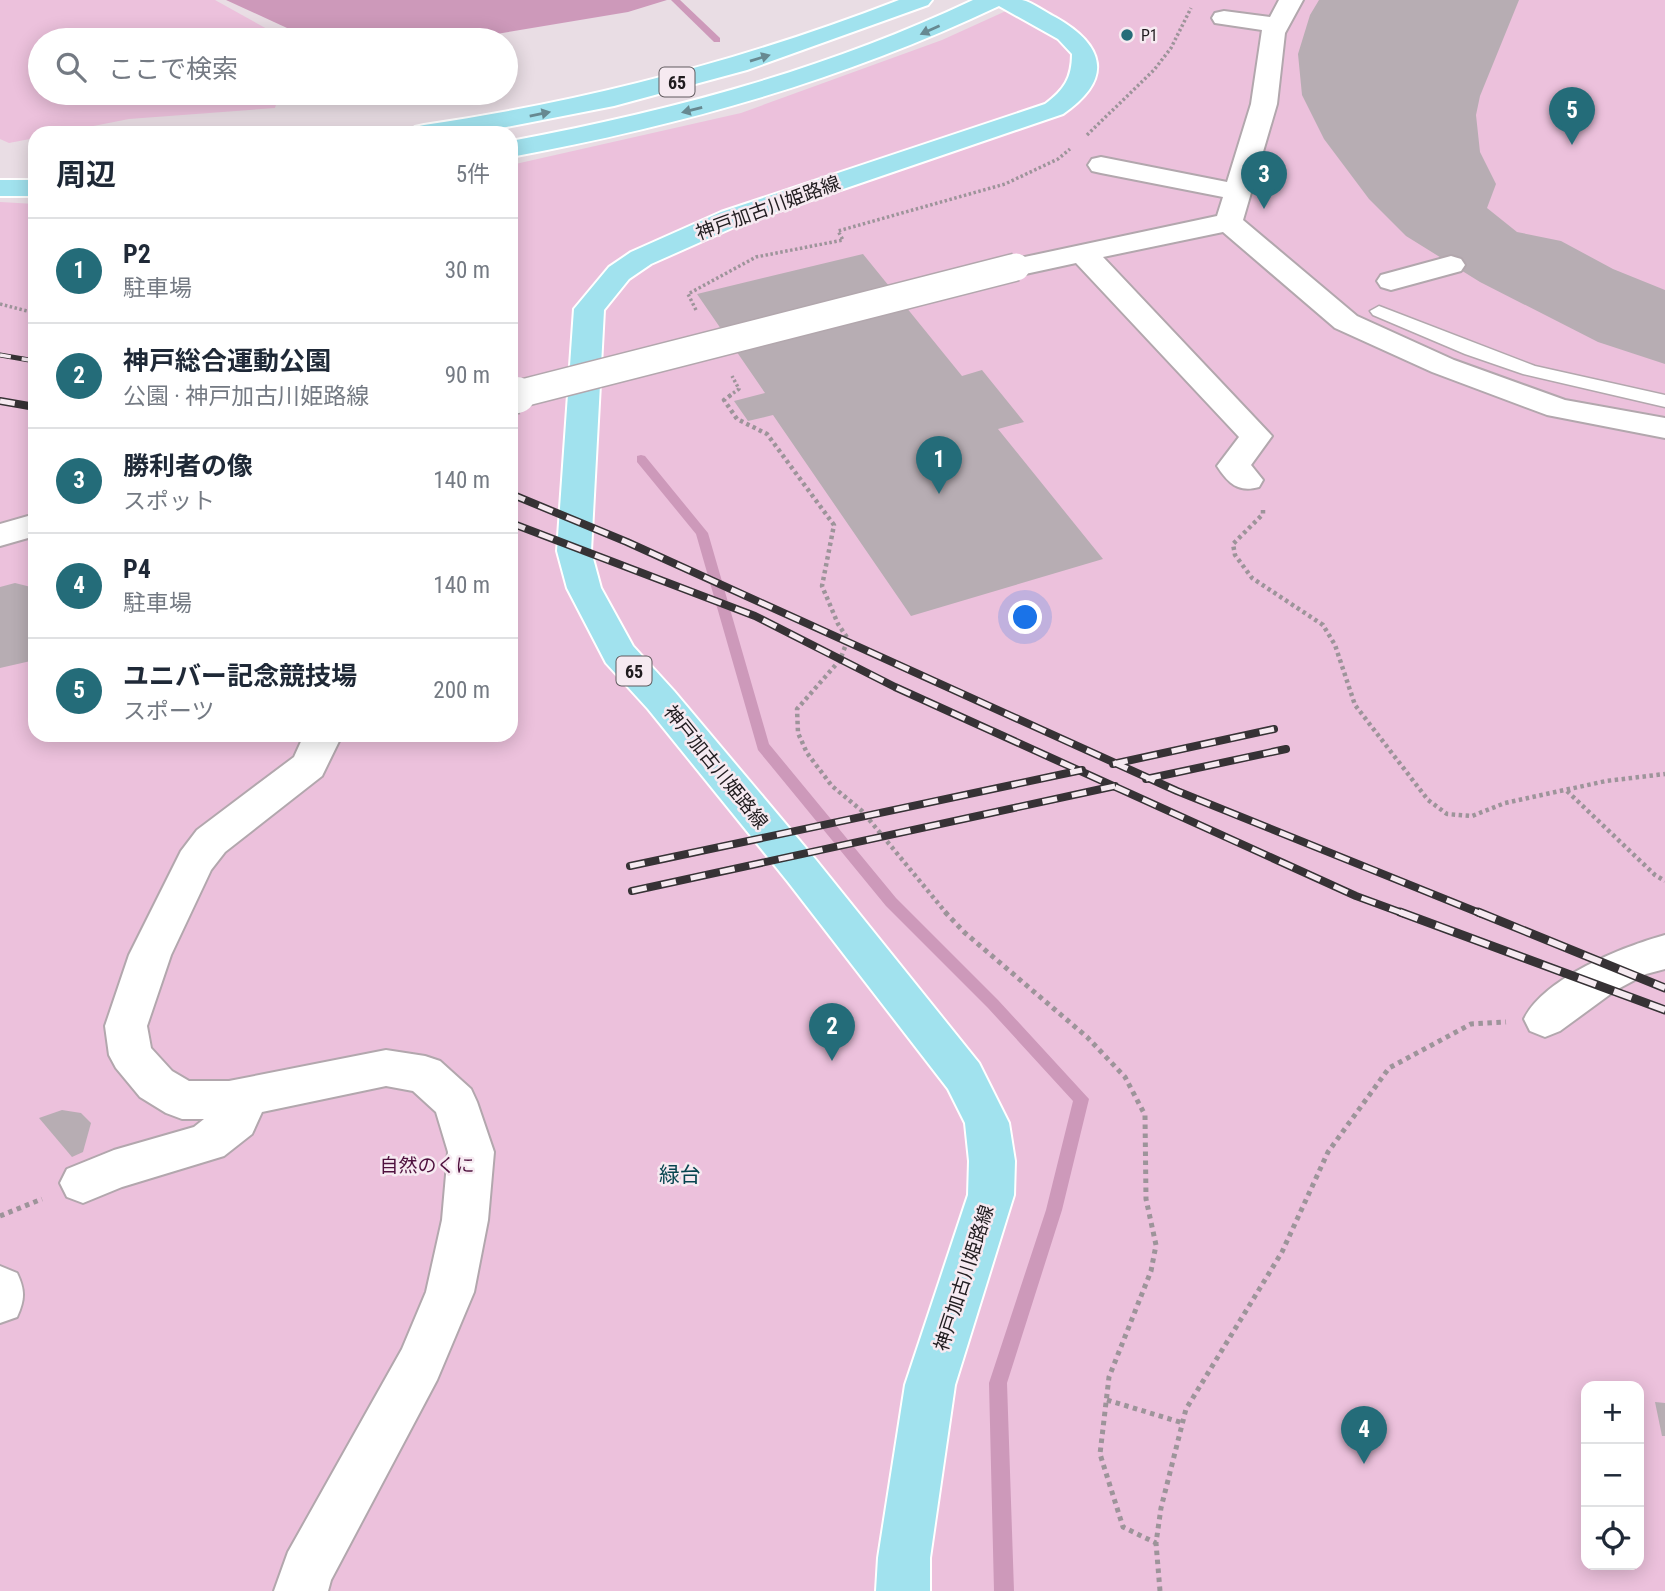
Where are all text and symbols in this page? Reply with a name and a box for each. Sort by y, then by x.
one-way arrow [920,25,941,36]
place label: P1 [1141,26,1158,45]
marker: P1 [1119,27,1135,43]
search box [28,28,518,105]
icon: search [52,48,90,86]
one-way arrow [750,53,771,63]
text: ここで検索 [108,54,238,84]
road number: 65 [660,68,694,96]
pin: 5 [1549,87,1595,145]
one-way arrow [680,105,702,116]
one-way arrow [529,108,551,119]
pin: 3 [1241,151,1287,209]
text: 周辺 [56,157,116,192]
text: 5件 [456,161,490,188]
street label: 神戸加古川姫路線 [693,171,843,245]
text: P2 [123,239,151,269]
text: 1 [73,257,85,284]
text: 30 m [445,257,490,284]
text: 駐車場 [123,275,192,302]
text: 神戸総合運動公園 [123,346,331,376]
text: 2 [73,362,85,389]
text: 90 m [445,362,490,389]
text: 公園 · 神戸加古川姫路線 [123,383,369,410]
pin: 1 [916,436,962,494]
text: 勝利者の像 [123,451,253,481]
text: 3 [73,467,85,494]
text: 140 m [433,467,490,494]
text: スポット [123,488,215,515]
text: P4 [123,554,151,584]
text: 4 [73,572,85,599]
text: 140 m [433,572,490,599]
text: 駐車場 [123,590,192,617]
your location [1008,600,1042,634]
road number: 65 [616,656,652,686]
text: ユニバー記念競技場 [123,661,357,691]
text: 5 [73,677,85,704]
text: 200 m [433,677,490,704]
text: スポーツ [123,698,215,725]
street label: 神戸加古川姫路線 [659,701,773,833]
pin: 2 [809,1003,855,1061]
park label: 自然のくに [379,1154,475,1177]
district label: 緑台 [659,1163,701,1187]
street label: 神戸加古川姫路線 [930,1202,998,1354]
map controls [1581,1381,1644,1570]
button: + [1581,1381,1644,1444]
pin: 4 [1341,1406,1387,1464]
button: − [1581,1444,1644,1507]
button: locate [1581,1507,1644,1570]

